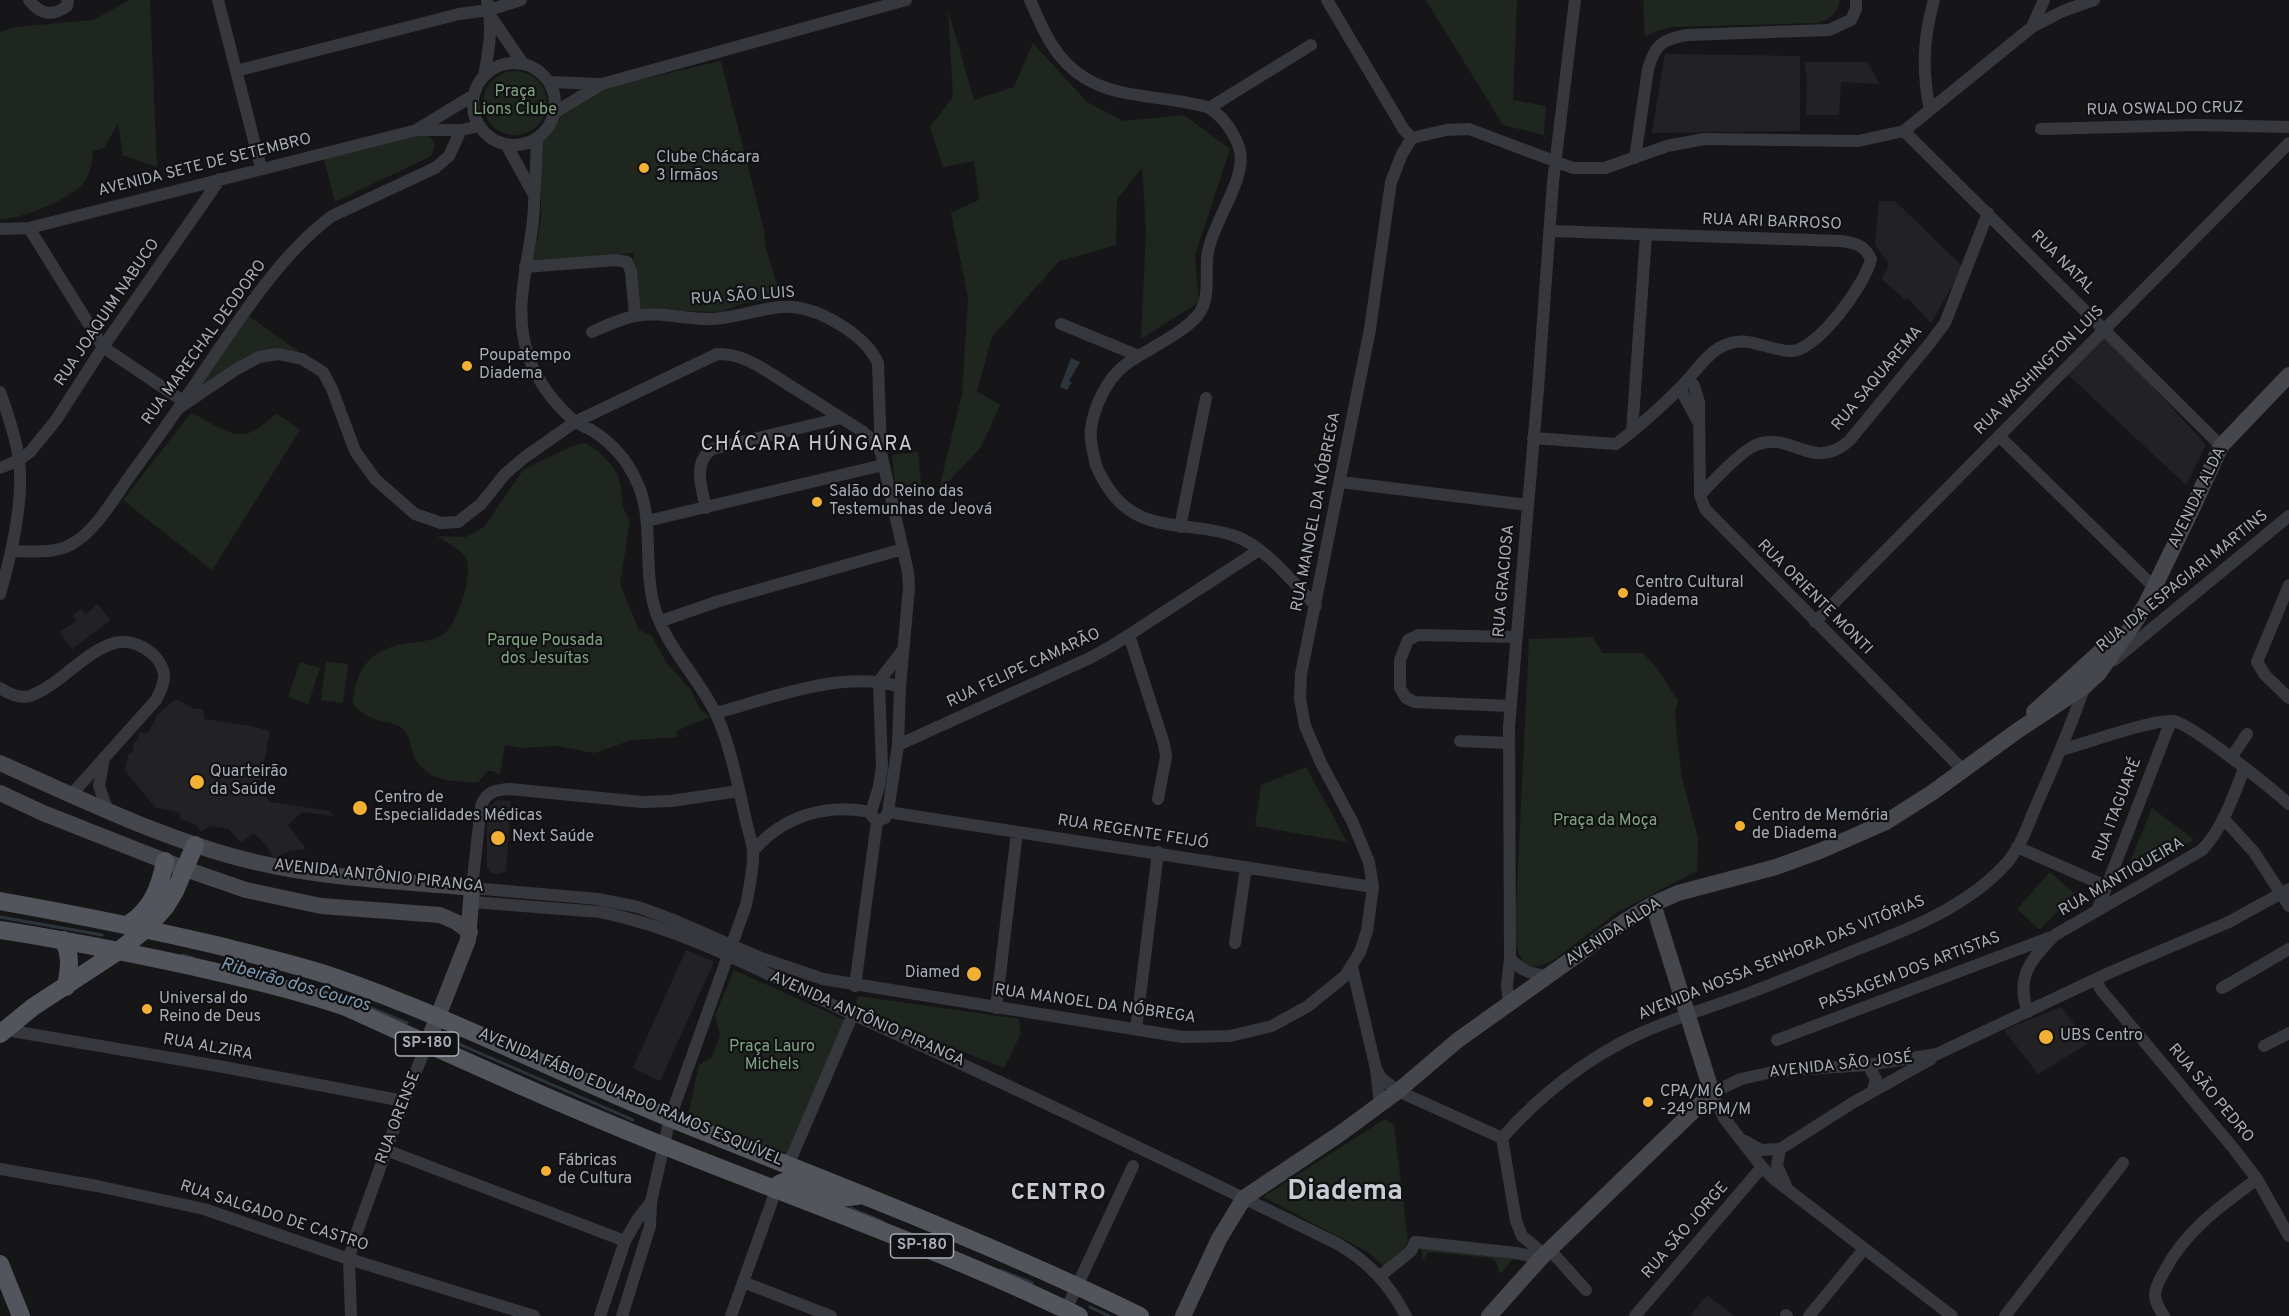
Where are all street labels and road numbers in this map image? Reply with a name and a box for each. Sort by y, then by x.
street label: RUA OSWALDO CRUZ [2086,99,2244,121]
street label: AVENIDA SETE DE SETEMBRO [96,130,314,202]
street label: RUA ARI BARROSO [1702,211,1842,235]
street label: RUA NATAL [2026,227,2098,299]
street label: RUA JOAQUIM NABUCO [51,236,165,390]
street label: RUA MARECHAL DEODORO [139,257,271,429]
street label: RUA SÃO LUIS [690,284,796,310]
street label: RUA WASHINGTON LUIS [1971,302,2109,440]
street label: RUA SAQUAREMA [1829,323,1927,435]
street label: RUA MANOEL DA NÓBREGA [1288,410,1346,614]
street label: AVENIDA ALDA [2165,444,2231,552]
street label: RUA IDA ESPAGIARI MARTINS [2093,507,2273,657]
street label: RUA GRACIOSA [1491,524,1519,638]
street label: RUA ORIENTE MONTI [1752,536,1876,660]
street label: RUA FELIPE CAMARÃO [944,625,1104,713]
street label: RUA ITAGUARÉ [2089,755,2147,865]
street label: RUA REGENTE FEIJÓ [1056,812,1210,854]
street label: RUA MANTIQUEIRA [2056,834,2188,922]
street label: AVENIDA ANTÔNIO PIRANGA [273,856,485,898]
street label: AVENIDA NOSSA SENHORA DAS VITÓRIAS [1636,892,1928,1026]
street label: AVENIDA ALDA [1563,895,1665,971]
street label: PASSAGEM DOS ARTISTAS [1817,929,2003,1015]
street label: AVENIDA ANTÔNIO PIRANGA [767,968,967,1072]
street label: RUA MANOEL DA NÓBREGA [993,981,1197,1029]
street label: AVENIDA FÁBIO EDUARDO RAMOS ESQUÍVEL [475,1025,785,1171]
street label: RUA ALZIRA [161,1031,255,1065]
road number: SP-180 [396,1032,458,1056]
street label: RUA SÃO PEDRO [2163,1041,2257,1147]
street label: AVENIDA SÃO JOSÉ [1768,1049,1914,1083]
street label: RUA ORENSE [373,1069,425,1167]
street label: RUA SALGADO DE CASTRO [177,1177,371,1257]
street label: RUA SÃO JORGE [1639,1179,1733,1283]
road number: SP-180 [890,1234,954,1258]

